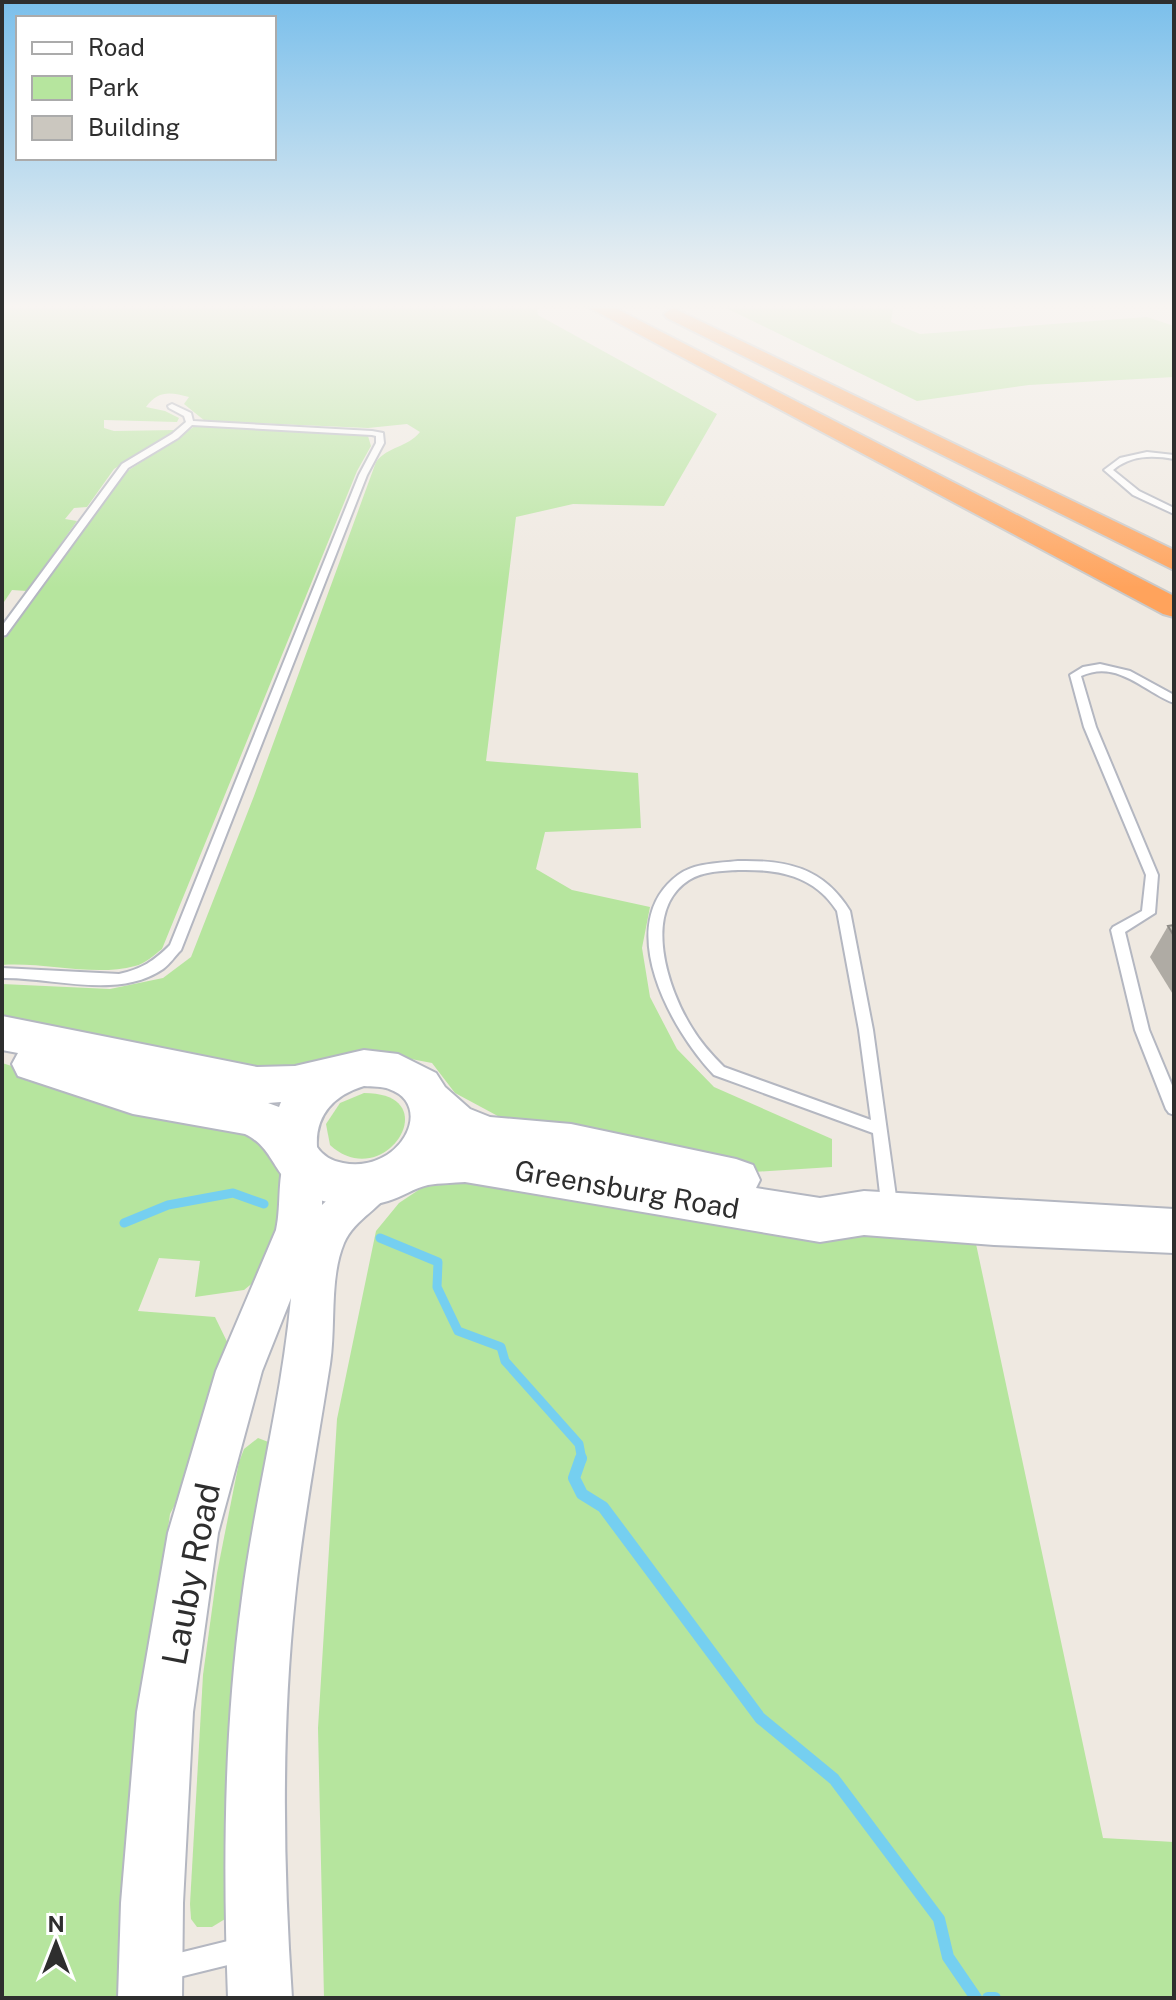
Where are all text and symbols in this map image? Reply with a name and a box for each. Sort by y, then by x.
legend [16,16,276,160]
text: Road [88,33,145,61]
text: Park [88,73,139,101]
text: Building [88,113,180,141]
street label: Greensburg Road [512,1153,742,1225]
street label: Lauby Road [154,1480,228,1668]
north arrow [16,1904,96,1984]
text: N [47,1911,65,1937]

